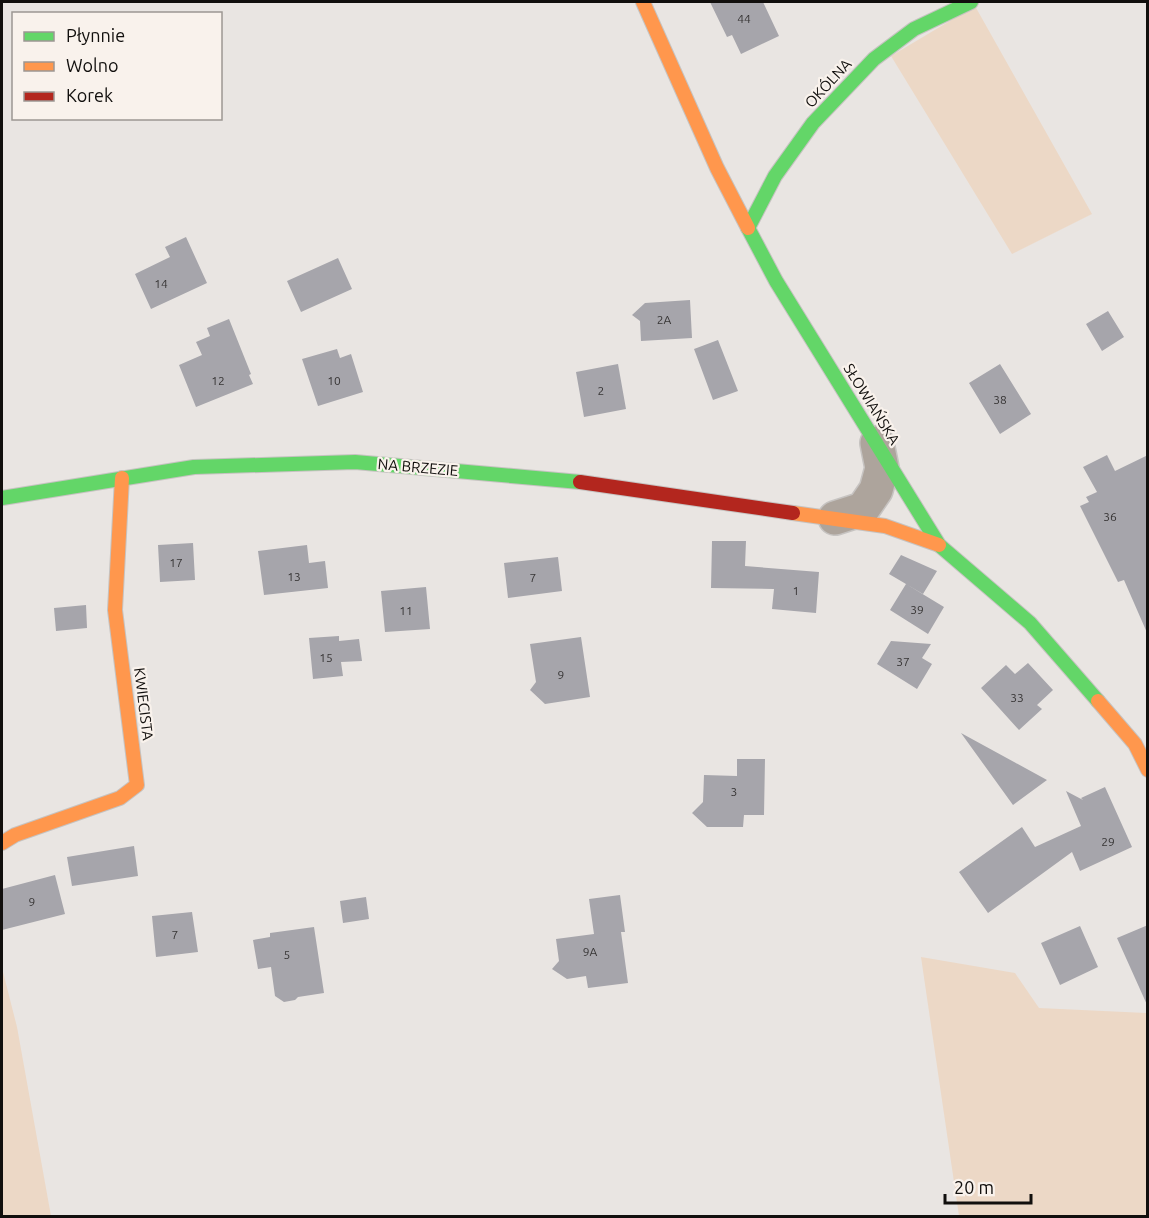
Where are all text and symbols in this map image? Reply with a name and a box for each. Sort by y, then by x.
legend [12,12,222,120]
house number: 44 [737,12,751,25]
text: Płynnie [66,25,125,45]
text: Wolno [66,55,118,75]
street label: OKÓLNA [801,55,855,111]
text: Korek [66,85,113,105]
house number: 14 [154,277,168,290]
house number: 2A [657,313,671,326]
street label: SŁOWIAŃSKA [840,360,904,448]
house number: 12 [211,374,225,387]
house number: 10 [327,374,341,387]
house number: 2 [598,384,604,397]
house number: 38 [993,393,1007,406]
street label: NA BRZEZIE [377,455,459,479]
house number: 36 [1103,510,1117,523]
house number: 17 [169,556,183,569]
house number: 13 [287,570,301,583]
house number: 7 [530,571,536,584]
house number: 1 [793,584,799,597]
house number: 39 [910,603,924,616]
house number: 11 [399,604,413,617]
house number: 15 [319,651,333,664]
house number: 37 [896,655,910,668]
street label: KWIECISTA [131,667,157,742]
house number: 9 [558,668,564,681]
house number: 33 [1010,691,1024,704]
house number: 3 [731,785,737,798]
house number: 29 [1101,835,1115,848]
house number: 9 [29,895,35,908]
house number: 7 [172,928,178,941]
house number: 9A [583,945,597,958]
house number: 5 [284,948,290,961]
scale bar [945,1167,1030,1205]
text: 20 m [954,1177,994,1197]

